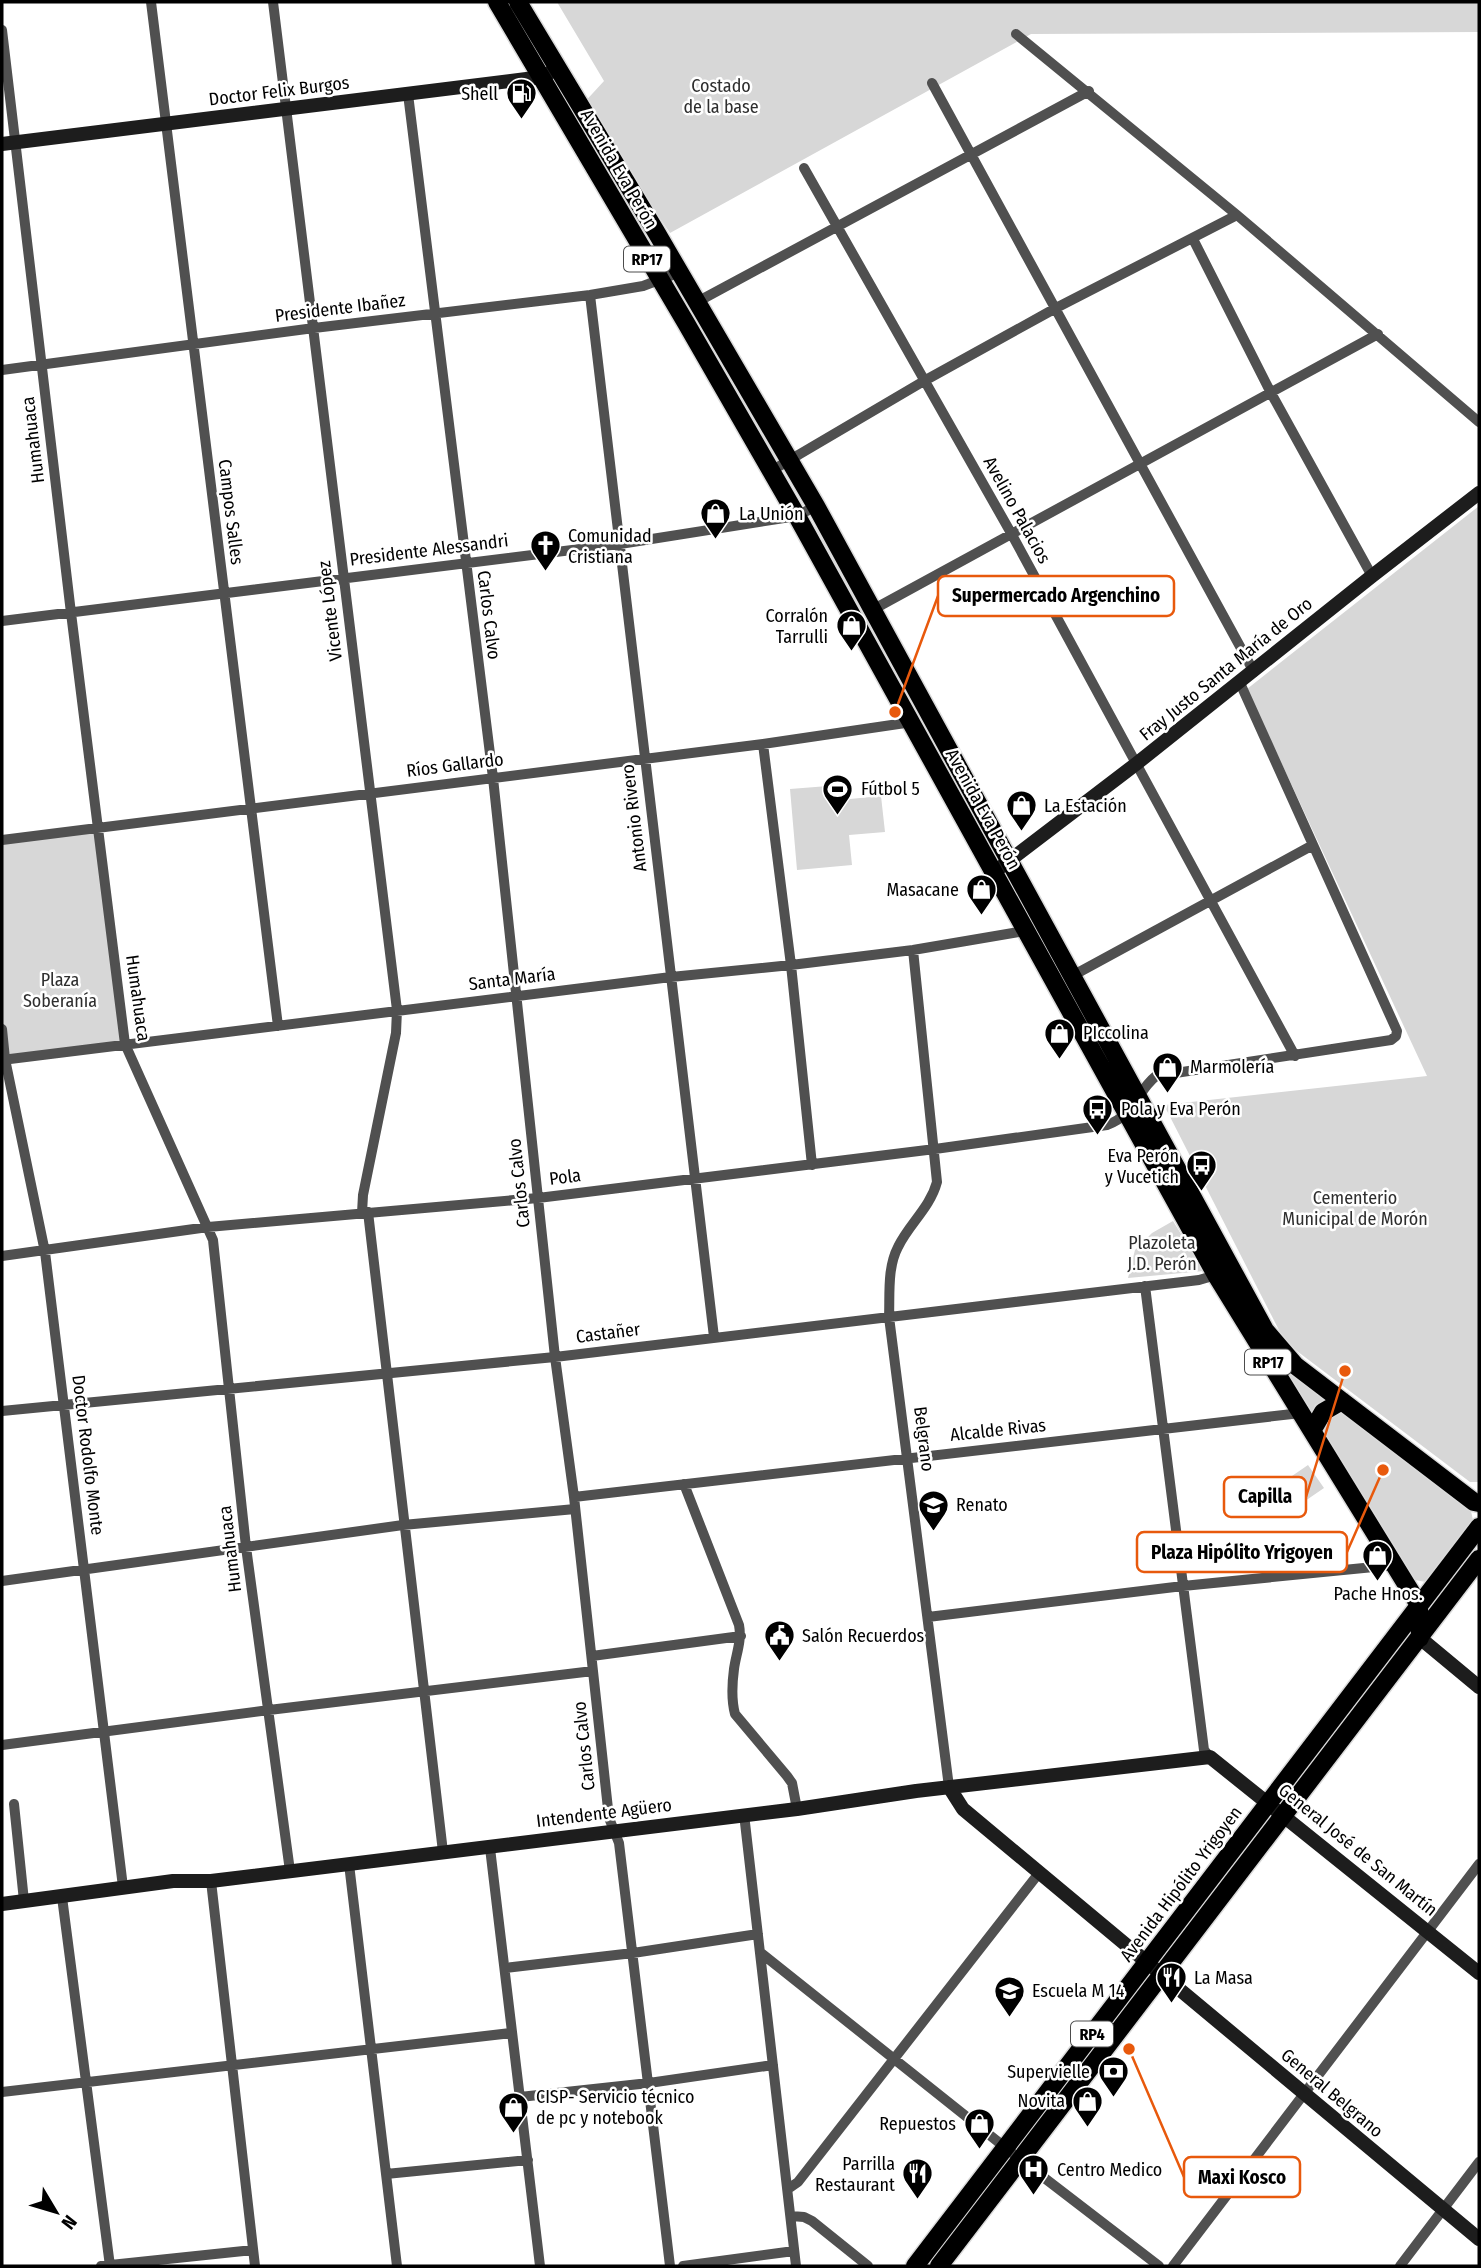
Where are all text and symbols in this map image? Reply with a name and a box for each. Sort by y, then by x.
street label: Doctor Felix Burgos [207,71,351,111]
park label: Costado de la base [683,75,759,118]
fuel station icon: Shell [504,77,538,121]
place label: Shell [461,83,498,105]
street label: Avenida Eva Perón [576,105,662,233]
road number: RP17 [624,246,670,272]
street label: Presidente Ibañez [274,289,406,327]
street label: Humahuaca [17,395,49,485]
street label: Avelino Palacios [979,453,1056,568]
street label: Campos Salles [214,458,248,566]
shop icon: La Unión [699,497,733,541]
place label: La Unión [739,503,803,525]
place label: Comunidad Cristiana [568,525,652,568]
street label: Presidente Alessandri [348,529,510,571]
church icon: Comunidad Cristiana [528,529,562,573]
street label: Vicente López [313,560,347,662]
street label: Carlos Calvo [473,569,505,661]
callout: Supermercado Argenchino [938,576,1174,616]
text: Supermercado Argenchino [952,584,1160,607]
street label: Fray Justo Santa María de Oro [1135,592,1317,746]
place label: Corralón Tarrulli [765,605,828,648]
shop icon: Corralón Tarrulli [834,609,868,653]
street label: Avenida Eva Perón [941,745,1025,873]
street label: Ríos Gallardo [405,748,505,782]
street label: Antonio Rivero [616,763,652,873]
sports icon: Fútbol 5 [821,772,855,816]
place label: Fútbol 5 [861,778,920,800]
shop icon: La Estación [1004,789,1038,833]
place label: La Estación [1044,795,1127,817]
shop icon: Masacane [965,873,999,917]
place label: Masacane [886,879,959,901]
street label: Humahuaca [121,953,155,1043]
street label: Santa María [467,963,557,995]
park label: Plaza Soberanía [23,969,97,1012]
shop icon: PIccolina [1043,1016,1077,1060]
place label: PIccolina [1083,1022,1149,1044]
shop icon: Marmolería [1150,1050,1184,1094]
place label: Marmolería [1190,1056,1275,1078]
bus stop icon: Pola y Eva Perón [1081,1092,1115,1136]
place label: Pola y Eva Perón [1121,1098,1241,1120]
street label: Carlos Calvo [503,1137,535,1229]
place label: Eva Perón y Vucetich [1105,1145,1179,1188]
bus stop icon: Eva Perón y Vucetich [1185,1149,1219,1193]
street label: Pola [548,1164,582,1190]
park label: Cementerio Municipal de Morón [1282,1187,1428,1230]
park label: Plazoleta J.D. Perón [1127,1232,1197,1275]
street label: Castañer [575,1318,642,1348]
road number: RP17 [1245,1350,1291,1374]
street label: Doctor Rodolfo Monte [67,1374,109,1537]
street label: Belgrano [909,1405,939,1473]
street label: Alcalde Rivas [949,1414,1047,1446]
callout: Capilla [1224,1477,1306,1517]
text: Capilla [1238,1485,1292,1508]
school or university icon: Renato [916,1488,950,1532]
place label: Renato [956,1494,1008,1516]
street label: Humahuaca [214,1504,246,1594]
callout: Plaza Hipólito Yrigoyen [1137,1532,1347,1572]
shop icon: Pache Hnos. [1361,1539,1395,1583]
text: Plaza Hipólito Yrigoyen [1151,1541,1333,1564]
place label: Pache Hnos. [1334,1583,1423,1605]
public building icon: Salón Recuerdos [762,1619,796,1663]
place label: Salón Recuerdos [802,1625,925,1647]
street label: Carlos Calvo [568,1700,600,1792]
street label: General José de San Martín [1274,1779,1442,1921]
street label: Intendente Agüero [535,1794,673,1832]
street label: Avenida Hipólito Yrigoyen [1115,1802,1247,1966]
restaurant icon: La Masa [1154,1961,1188,2005]
place label: La Masa [1194,1967,1253,1989]
school or university icon: Escuela M 14 [992,1974,1026,2018]
place label: Escuela M 14 [1032,1980,1125,2002]
road number: RP4 [1071,2022,1113,2046]
street label: General Belgrano [1277,2044,1387,2142]
bank icon: Supervielle [1096,2055,1130,2099]
place label: Supervielle [1007,2061,1090,2083]
shop icon: Novita [1071,2084,1105,2128]
place label: CISP- Servicio técnico de pc y notebook [536,2086,694,2129]
shop icon: CISP- Servicio técnico de pc y notebook [496,2090,530,2134]
place label: Novita [1018,2090,1065,2112]
shop icon: Repuestos [962,2107,996,2151]
place label: Repuestos [879,2113,956,2135]
place label: Parrilla Restaurant [815,2153,895,2196]
hospital icon: Centro Medico [1017,2153,1051,2197]
restaurant icon: Parrilla Restaurant [901,2157,935,2201]
callout: Maxi Kosco [1184,2157,1300,2197]
place label: Centro Medico [1057,2159,1162,2181]
text: Maxi Kosco [1198,2166,1286,2189]
north arrow [21,2177,91,2247]
text: N [56,2211,82,2234]

